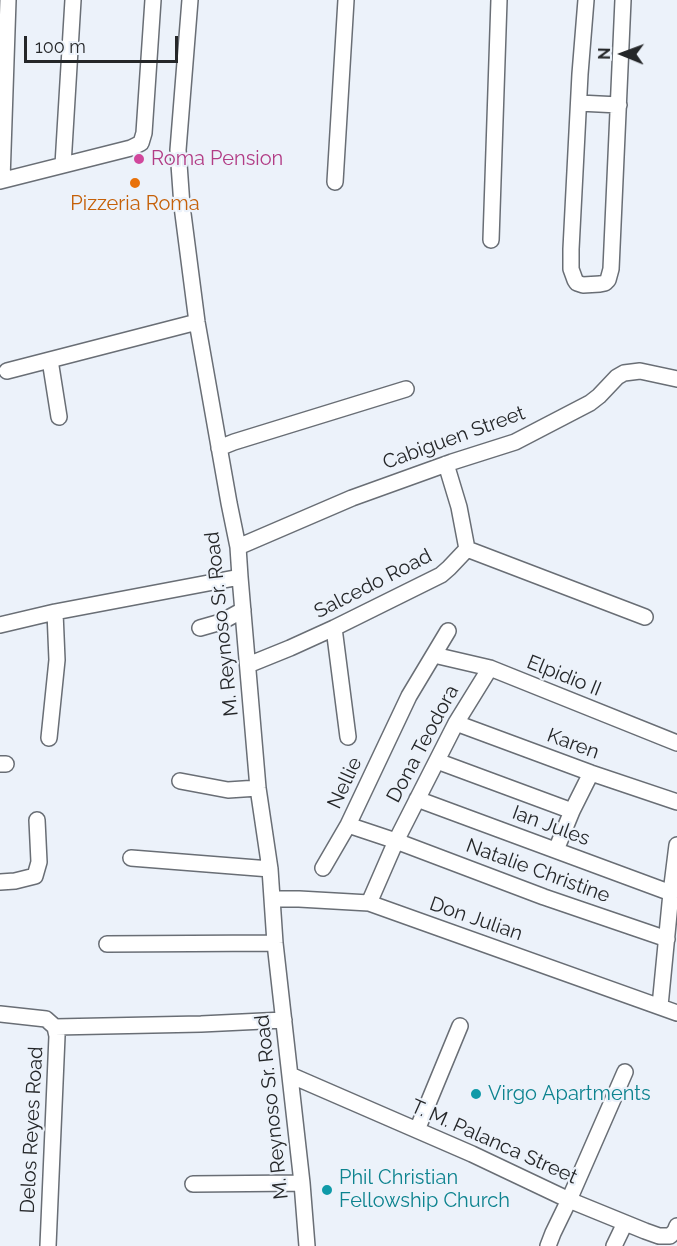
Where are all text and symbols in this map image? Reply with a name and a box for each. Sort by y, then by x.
scale bar [27,24,182,62]
north arrow [593,24,653,84]
text: 100 m [35,36,86,57]
text: N [595,47,614,60]
place label: Roma Pension [151,147,283,171]
marker: Roma Pension [132,152,146,166]
marker: Pizzeria Roma [128,176,142,190]
place label: Pizzeria Roma [70,192,200,216]
street label: Cabiguen Street [380,401,528,475]
street label: M. Reynoso Sr. Road [200,530,244,718]
street label: Salcedo Road [310,544,436,624]
street label: Elpidio II [523,650,605,702]
street label: Dona Teodora [382,681,464,807]
street label: Karen [544,724,602,764]
street label: Nellie [323,753,367,813]
street label: Ian Jules [509,801,593,851]
street label: Natalie Christine [463,834,613,908]
street label: Don Julian [426,892,526,946]
street label: M. Reynoso Sr. Road [250,1013,294,1201]
street label: Delos Reyes Road [16,1046,48,1214]
place label: Virgo Apartments [488,1082,651,1106]
marker: Virgo Apartments [469,1087,483,1101]
street label: T. M. Palanca Street [407,1094,581,1190]
place label: Phil Christian Fellowship Church [339,1166,510,1213]
marker: Phil Christian Fellowship Church [320,1183,334,1197]

